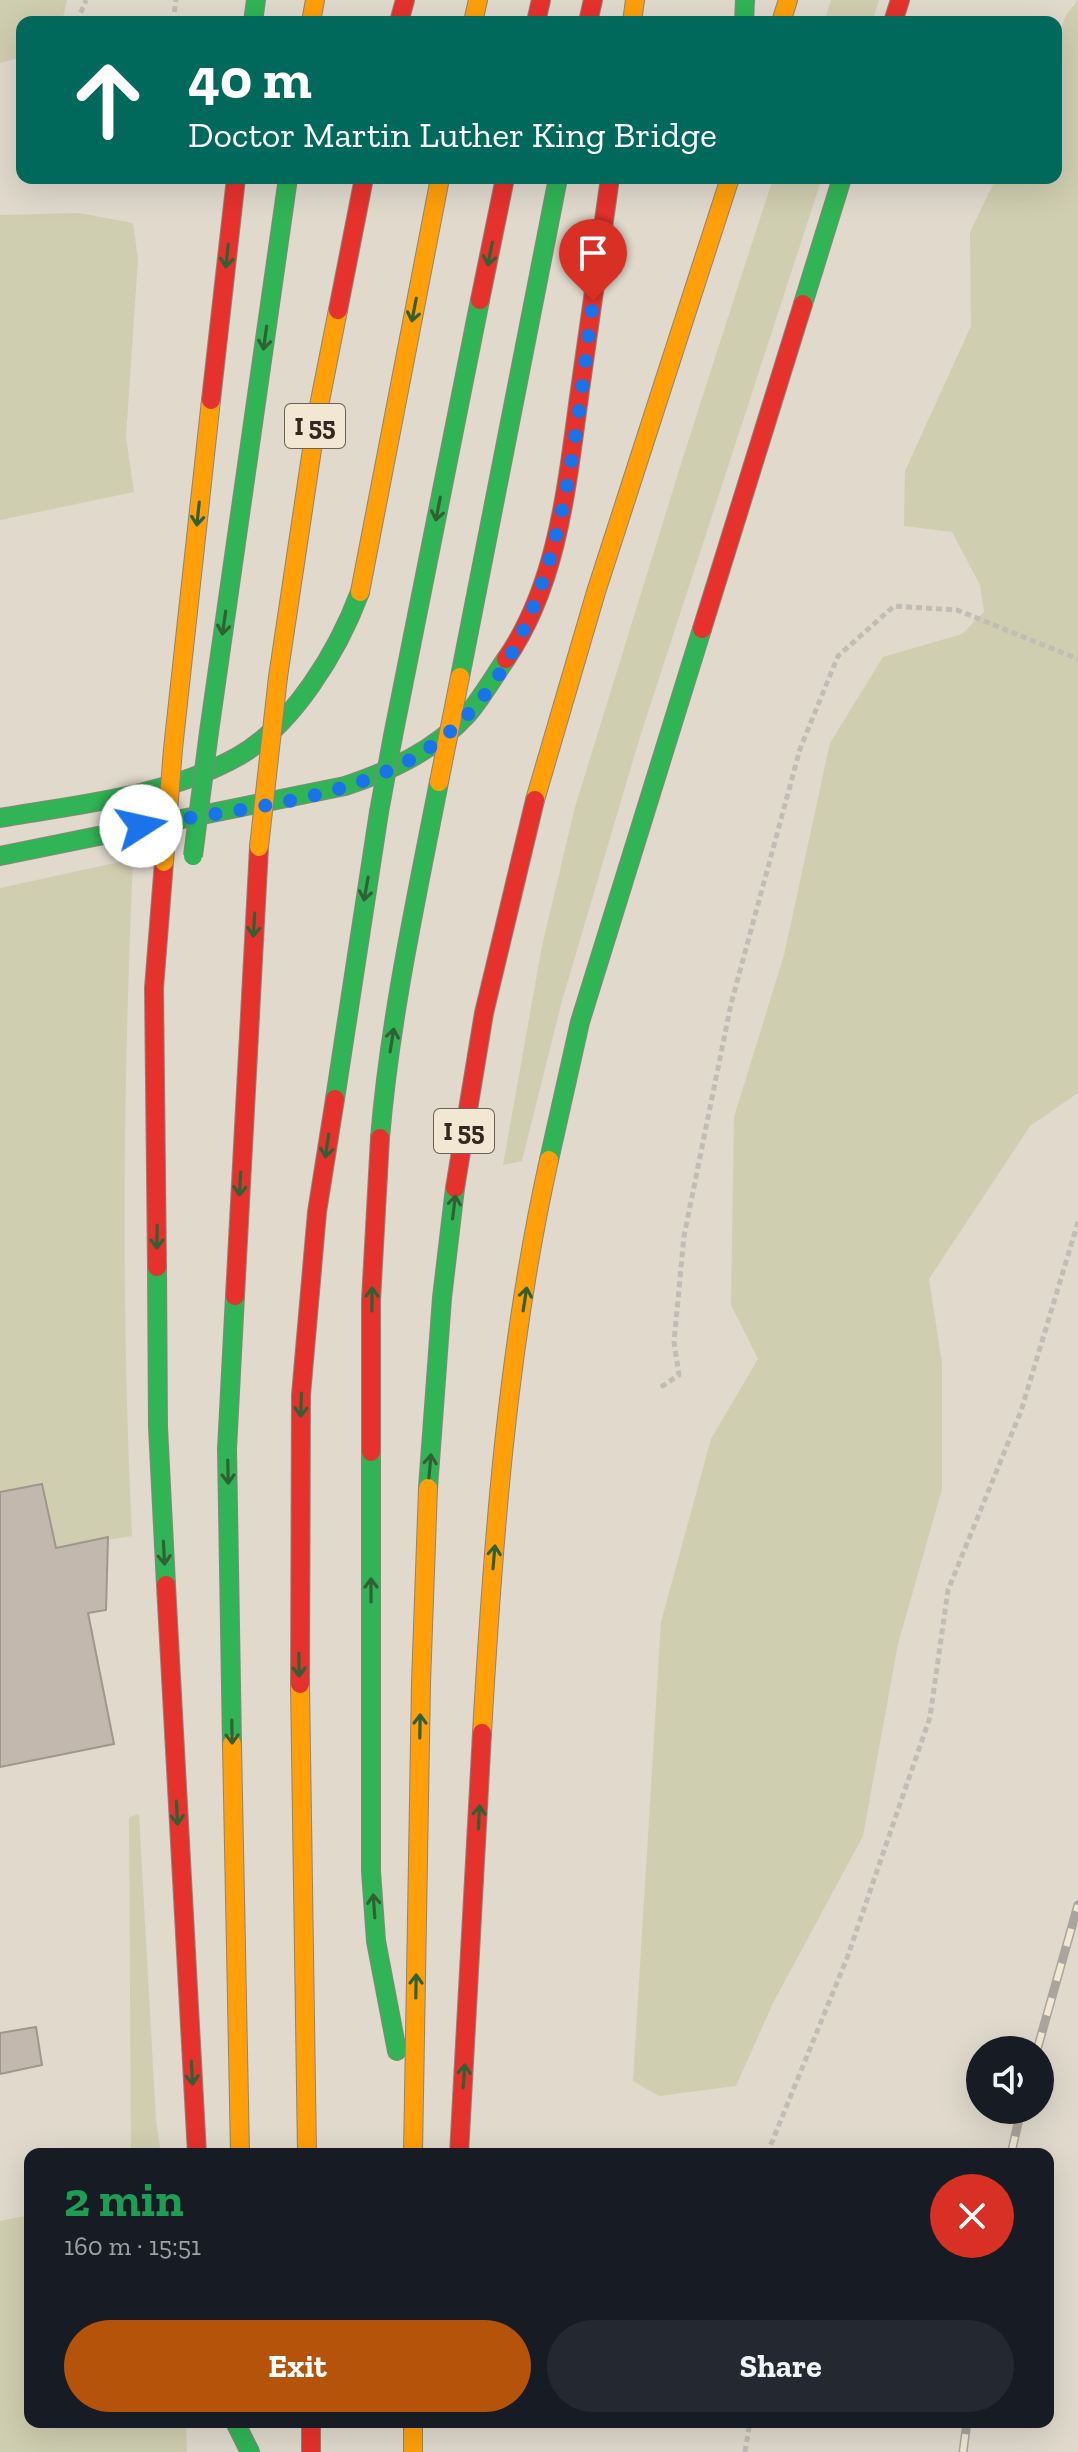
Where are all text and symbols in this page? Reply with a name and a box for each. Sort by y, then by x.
text: 40 m [188,45,312,112]
icon: ahead [56,48,160,152]
text: Doctor Martin Luther King Bridge [188,113,717,156]
pin [559,219,627,301]
icon: arrive [571,231,615,275]
one-way arrow [481,241,496,267]
one-way arrow [219,242,234,268]
one-way arrow [406,296,421,322]
one-way arrow [257,325,272,351]
road number: I 55 [285,404,345,448]
one-way arrow [430,496,445,522]
one-way arrow [190,501,205,526]
one-way arrow [216,610,231,636]
position arrow [99,784,183,868]
one-way arrow [358,876,373,902]
one-way arrow [246,911,261,937]
one-way arrow [385,1028,400,1053]
road number: I 55 [434,1109,494,1153]
one-way arrow [319,1133,334,1158]
one-way arrow [232,1170,247,1197]
one-way arrow [447,1194,462,1221]
one-way arrow [149,1223,164,1250]
one-way arrow [364,1286,379,1313]
one-way arrow [518,1287,533,1312]
one-way arrow [293,1391,309,1418]
one-way arrow [423,1453,438,1480]
one-way arrow [220,1458,235,1485]
one-way arrow [157,1539,172,1566]
one-way arrow [486,1544,501,1571]
one-way arrow [363,1577,379,1604]
one-way arrow [291,1651,307,1678]
one-way arrow [412,1713,428,1740]
one-way arrow [224,1718,240,1745]
one-way arrow [170,1799,185,1826]
one-way arrow [472,1804,487,1831]
one-way arrow [366,1893,381,1920]
one-way arrow [408,1973,423,2000]
map controls [966,2036,1054,2124]
button: sound [966,2036,1054,2124]
one-way arrow [185,2059,200,2086]
one-way arrow [457,2063,472,2090]
text: 2 min [64,2171,184,2228]
button: close [930,2174,1014,2258]
text: 160 m · 15:51 [64,2230,201,2262]
button: Exit [64,2320,531,2412]
button: Share [547,2320,1014,2412]

